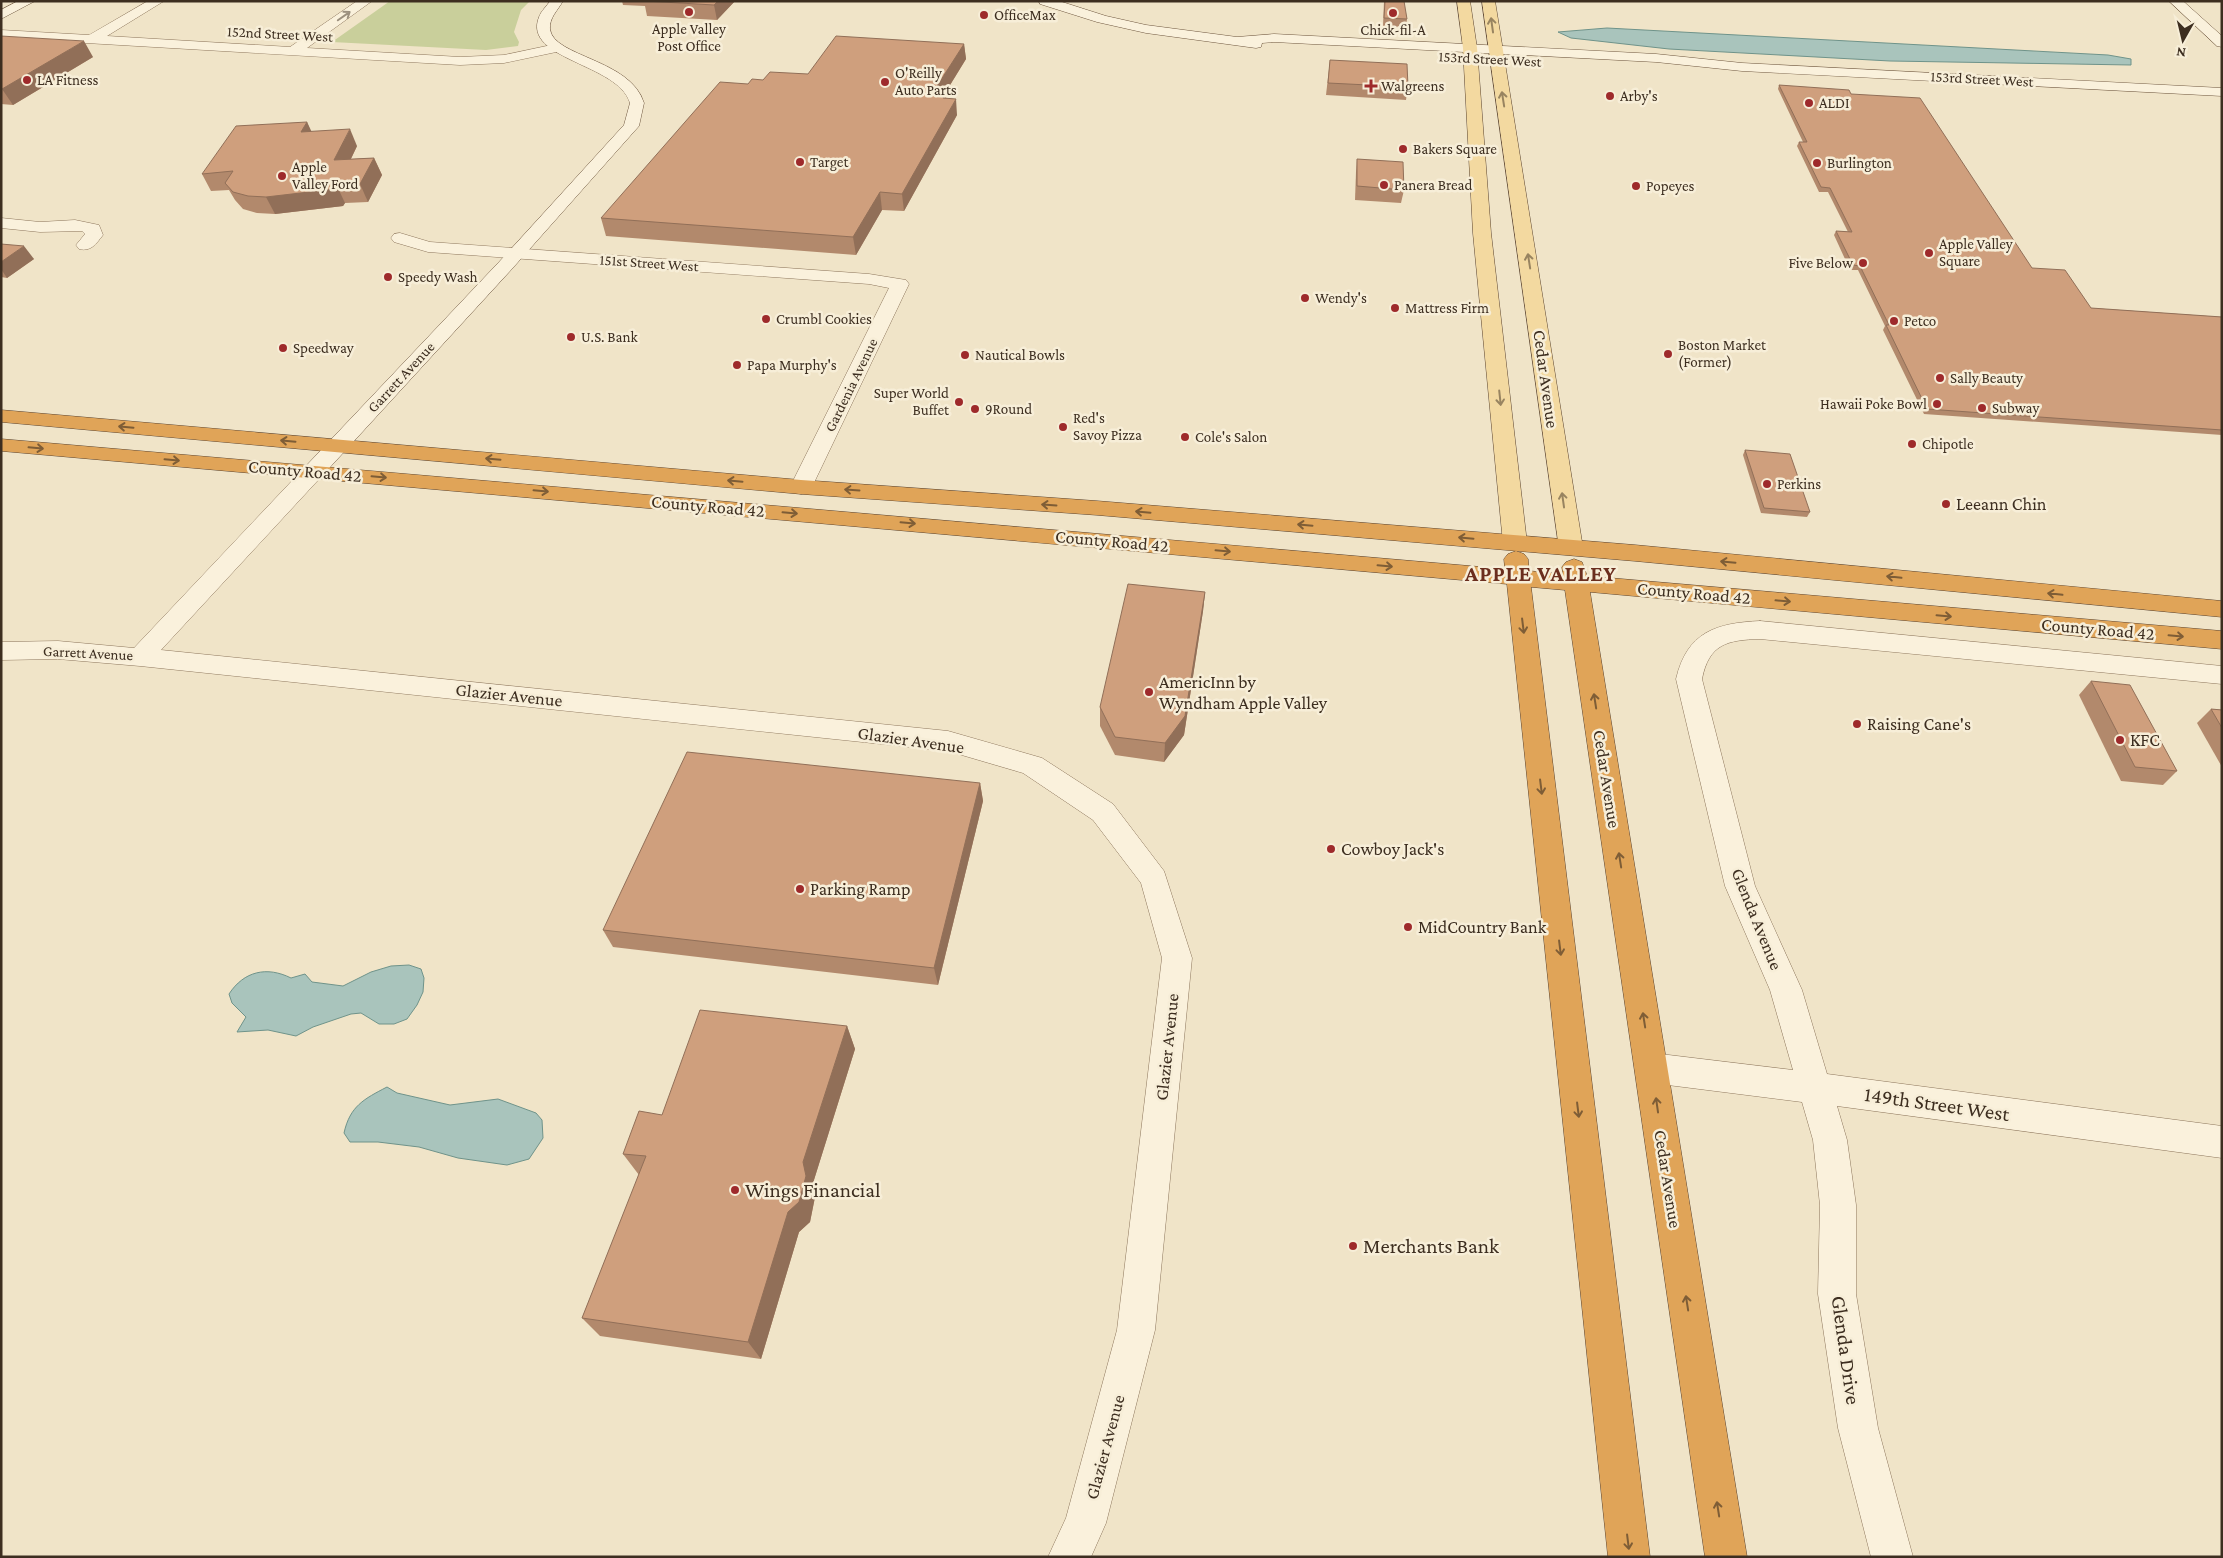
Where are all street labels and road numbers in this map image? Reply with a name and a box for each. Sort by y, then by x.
street label: 152nd Street West [227,23,334,45]
street label: 153rd Street West [1438,48,1543,70]
street label: 153rd Street West [1930,68,2035,90]
street label: 151st Street West [599,252,700,275]
street label: Cedar Avenue [1529,329,1563,430]
street label: Gardenia Avenue [821,335,881,434]
street label: Garrett Avenue [364,338,438,415]
street label: County Road 42 [248,456,362,486]
street label: County Road 42 [651,491,765,521]
street label: County Road 42 [1055,526,1169,556]
street label: County Road 42 [1637,578,1751,608]
street label: County Road 42 [2041,614,2155,644]
street label: Garrett Avenue [42,643,134,663]
street label: Glazier Avenue [454,679,564,711]
street label: Glazier Avenue [856,723,966,757]
street label: Cedar Avenue [1589,729,1625,830]
street label: Glenda Avenue [1728,865,1787,973]
street label: Glazier Avenue [1151,992,1183,1102]
street label: 149th Street West [1863,1082,2012,1126]
street label: Cedar Avenue [1650,1129,1686,1230]
street label: Glenda Drive [1826,1294,1866,1406]
street label: Glazier Avenue [1081,1392,1129,1502]

